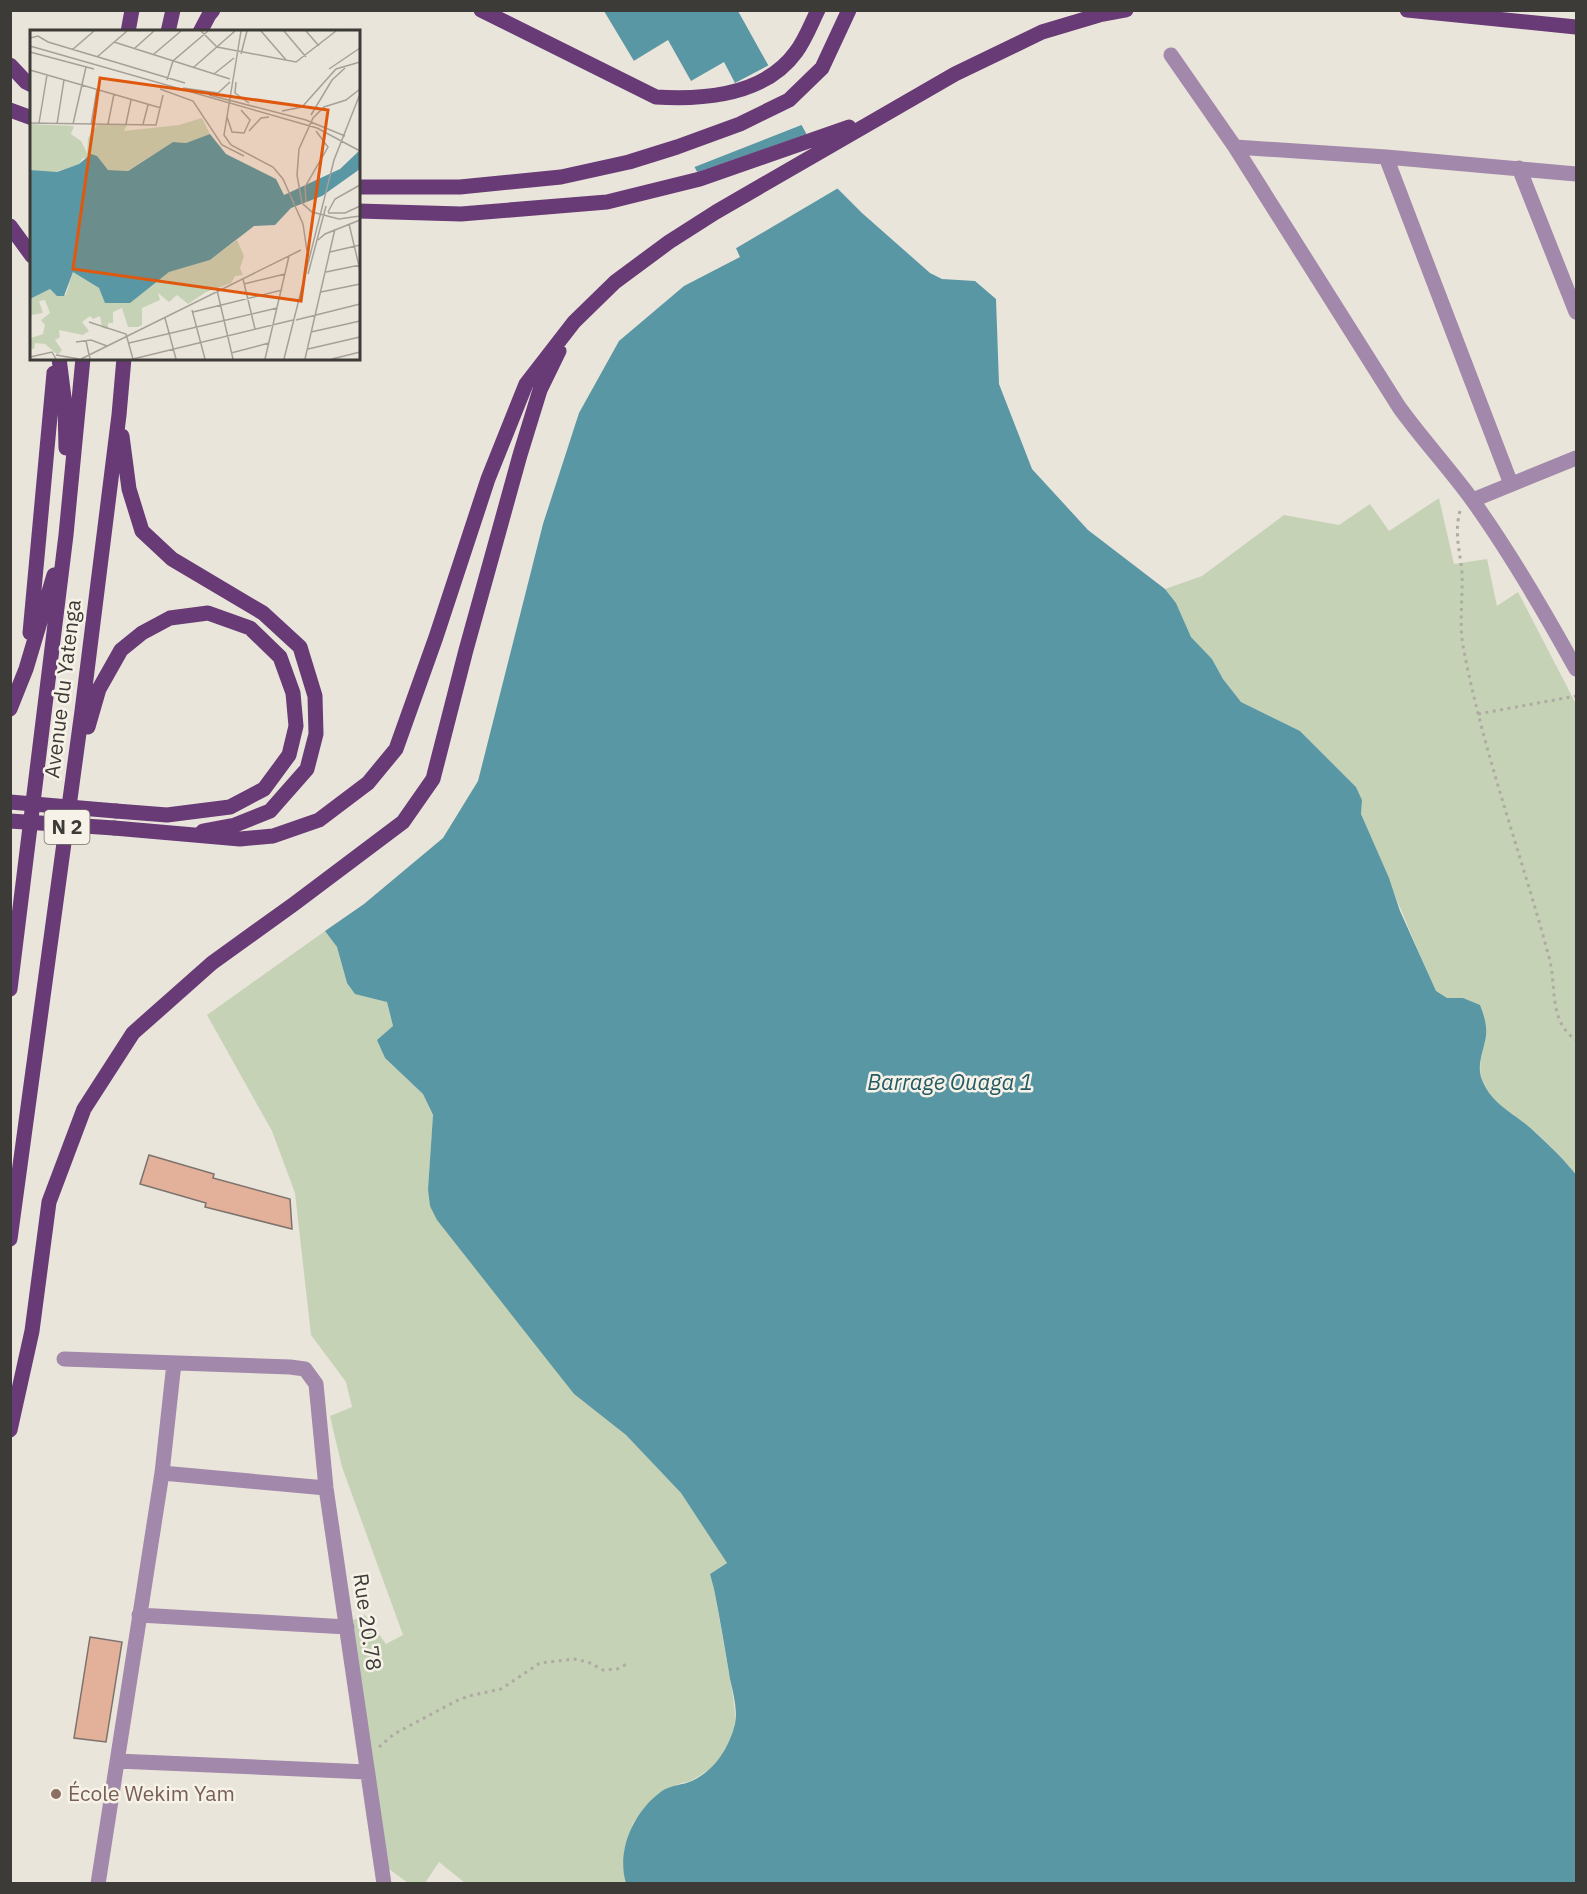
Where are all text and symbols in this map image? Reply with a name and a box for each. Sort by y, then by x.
inset map [30,30,360,360]
street label: Avenue du Yatenga [37,598,87,780]
road number: N 2 [44,810,90,844]
water label: Barrage Ouaga 1 [867,1067,1033,1096]
street label: Rue 20.78 [347,1571,389,1672]
place label: École Wekim Yam [68,1779,235,1807]
marker: École Wekim Yam [49,1787,63,1801]

